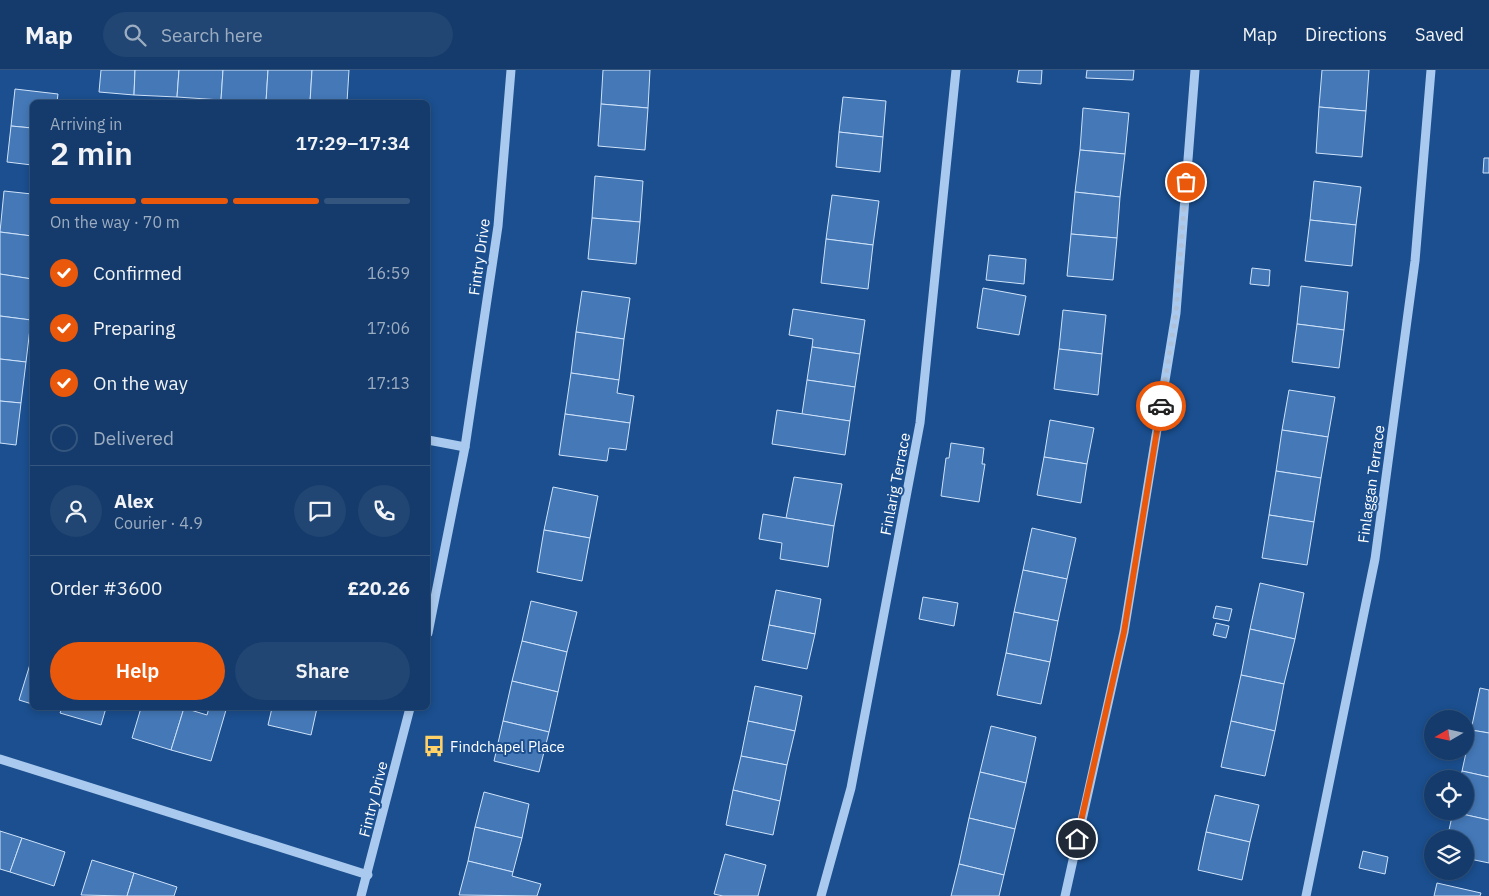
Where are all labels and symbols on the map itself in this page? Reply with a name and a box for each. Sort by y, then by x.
pin [1165,161,1207,203]
street label: Fintry Drive [464,217,494,297]
courier [1136,381,1186,431]
street label: Finlaggan Terrace [1353,424,1389,544]
street label: Finlarig Terrace [876,431,914,537]
north arrow [1424,710,1474,760]
bus stop icon: Findchapel Place [421,733,447,759]
place label: Findchapel Place [450,737,565,756]
street label: Fintry Drive [354,759,392,839]
pin [1056,818,1098,860]

